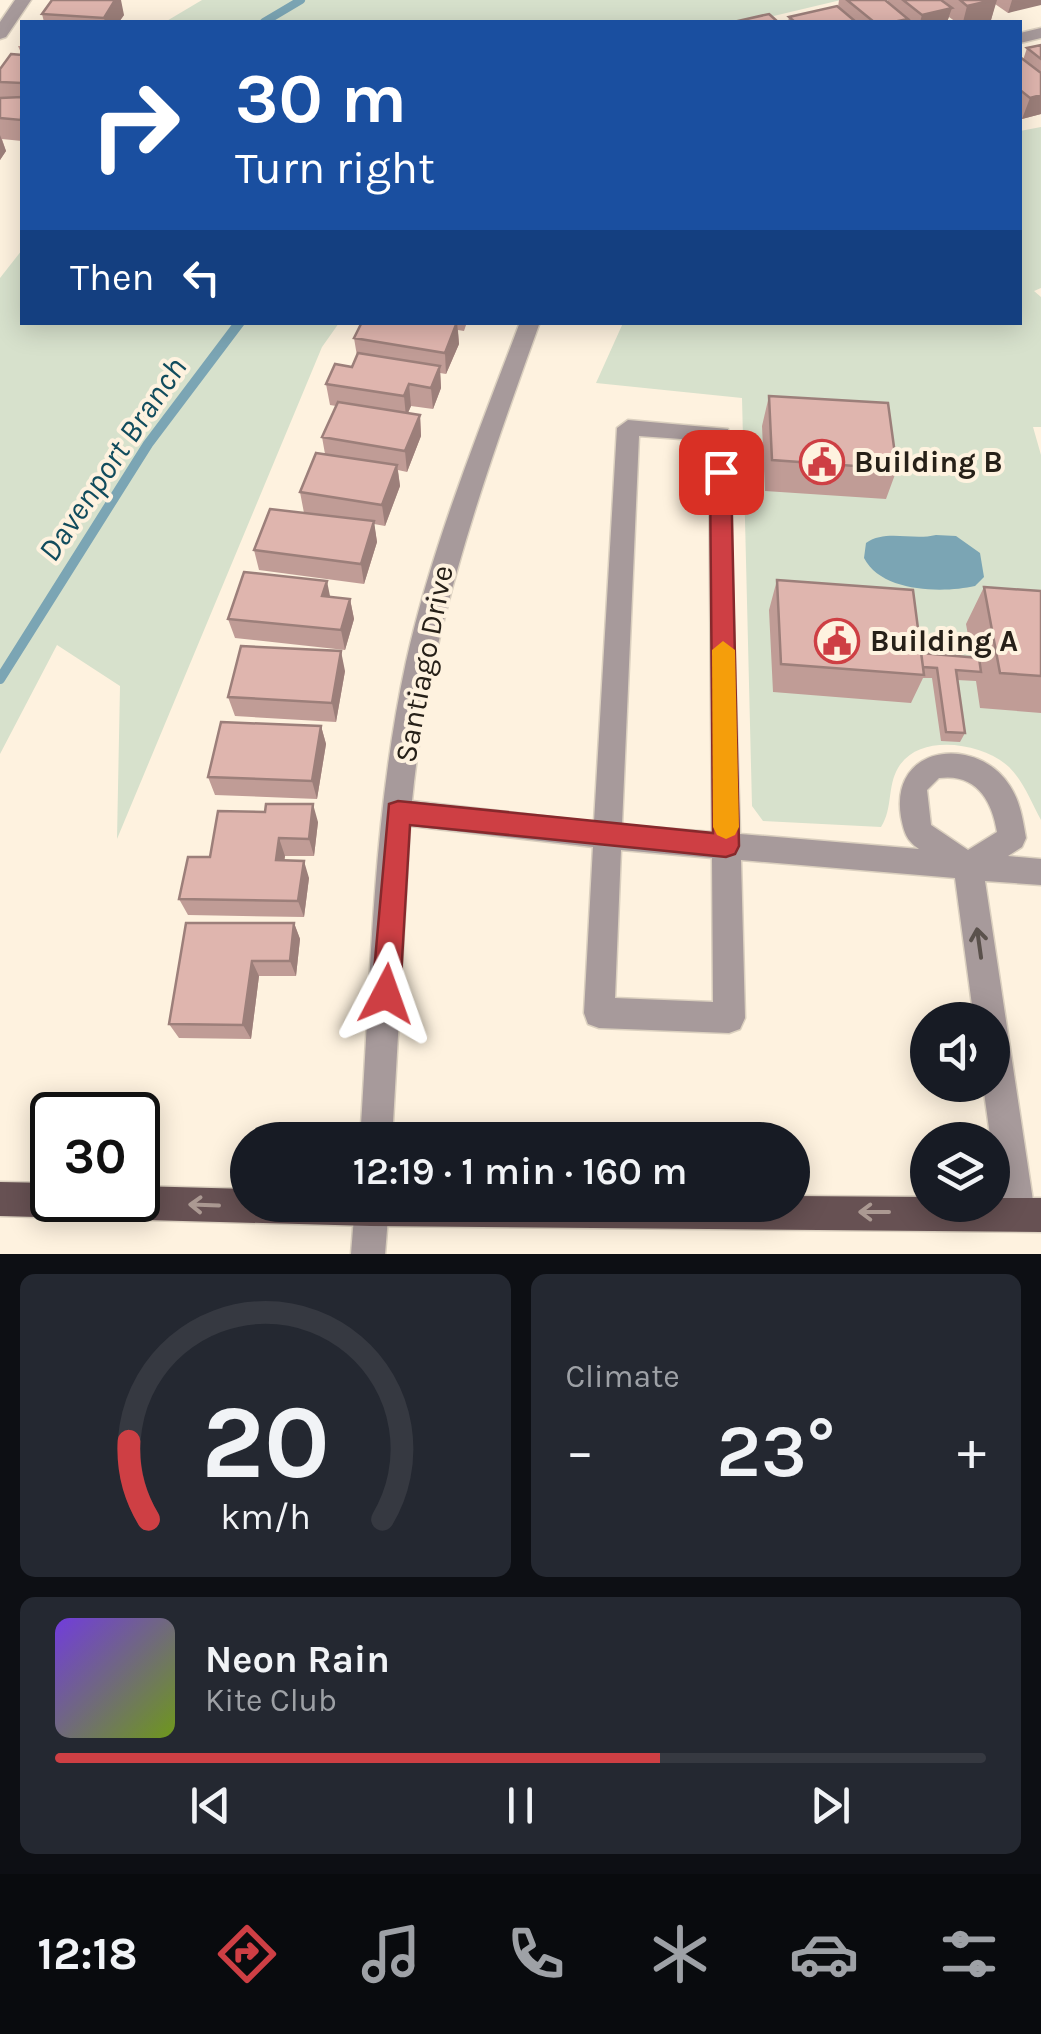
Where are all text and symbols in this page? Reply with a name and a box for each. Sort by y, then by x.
text: 30 m [235,58,407,140]
icon: right [70,60,200,190]
text: Turn right [235,142,435,194]
icon: left [174,250,229,305]
text: Then [70,255,154,300]
water label: Davenport Branch [31,350,194,568]
pin [679,430,764,515]
public building icon: Building B [799,439,845,485]
place label: Building B [854,444,1003,480]
icon: arrive [694,445,749,500]
street label: Santiago Drive [387,562,461,766]
public building icon: Building A [814,618,860,664]
place label: Building A [870,623,1018,659]
one-way arrow [970,927,988,960]
position arrow [334,942,438,1046]
map controls [910,1002,1010,1222]
button: sound [910,1002,1010,1102]
speed limit sign: 30 [30,1092,160,1222]
button: layers [910,1122,1010,1222]
text: 12:19 · 1 min · 160 m [353,1149,687,1194]
one-way arrow [189,1195,221,1214]
one-way arrow [858,1203,890,1222]
text: Climate [566,1358,680,1395]
text: 20 [201,1382,330,1503]
text: 23° [716,1407,835,1495]
text: − [566,1419,594,1483]
text: + [957,1419,986,1483]
text: km/h [220,1496,311,1538]
text: Neon Rain [205,1637,390,1682]
text: Kite Club [205,1682,337,1719]
icon: previous [183,1778,238,1833]
icon: pause [493,1778,548,1833]
icon: next [803,1778,858,1833]
icon: directions [212,1919,282,1989]
icon: music [356,1919,426,1989]
icon: phone [501,1919,571,1989]
icon: climate [645,1919,715,1989]
icon: car [789,1919,859,1989]
icon: filters [934,1919,1004,1989]
text: 12:18 [37,1928,138,1980]

